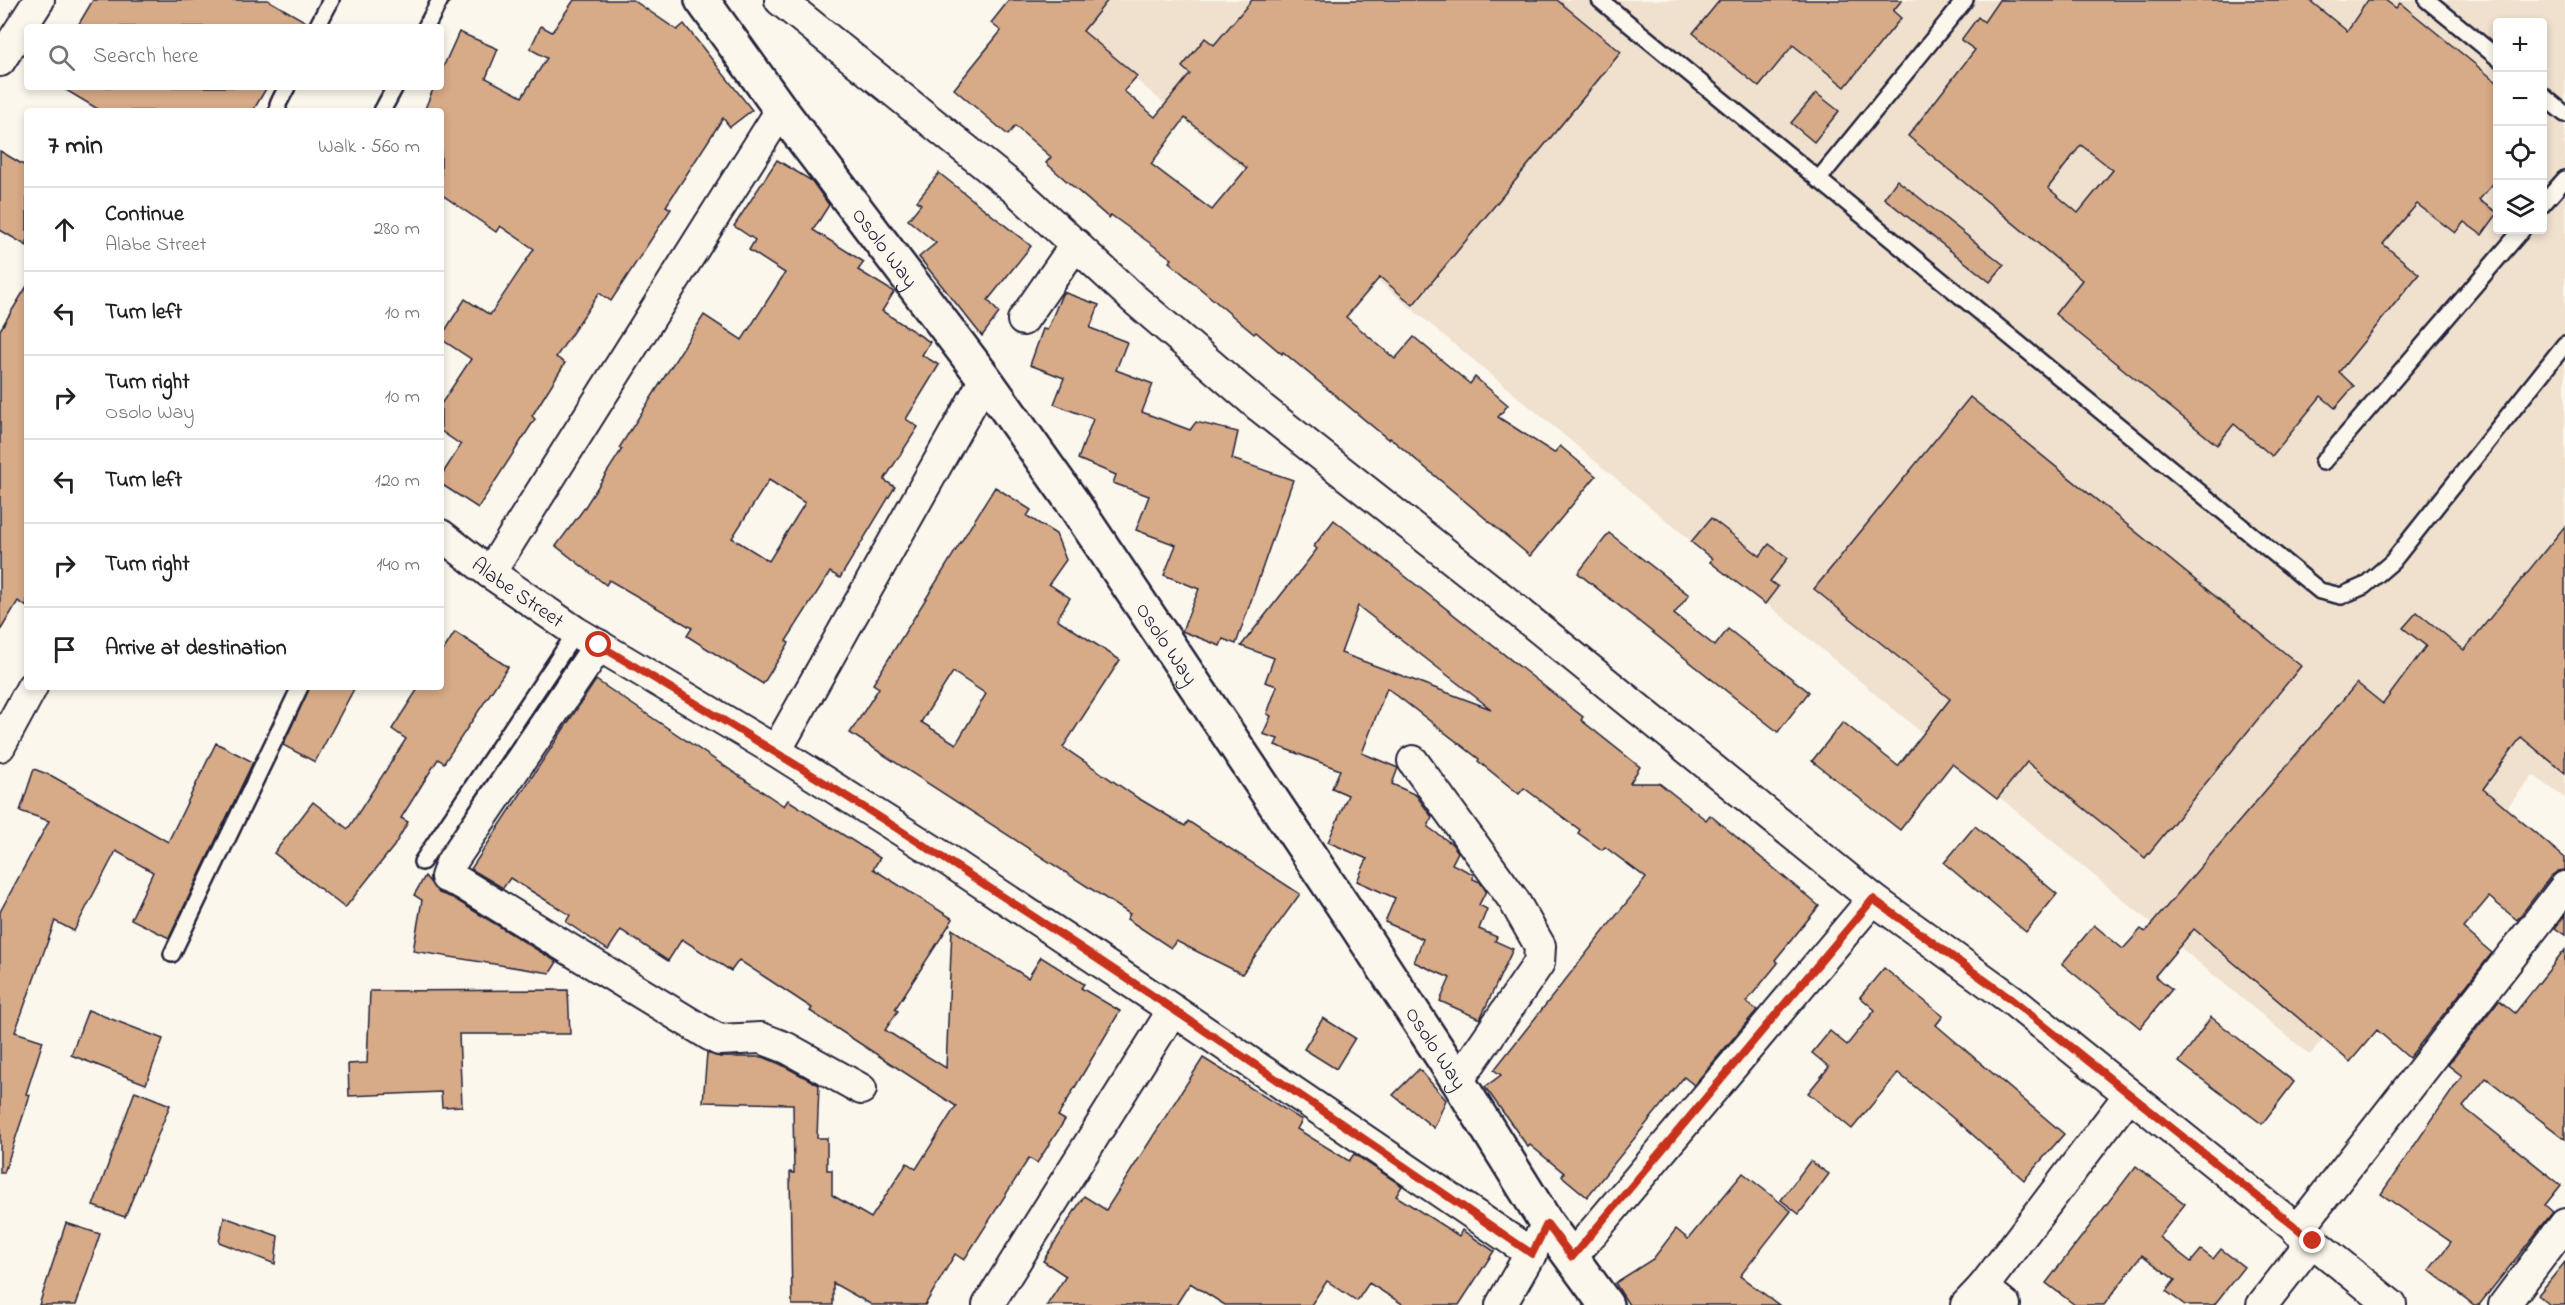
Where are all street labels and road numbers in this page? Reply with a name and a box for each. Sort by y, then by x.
street label: Osolo Way [843,202,924,296]
street label: Alabe Street [464,551,569,636]
street label: Osolo Way [1127,597,1204,693]
street label: Osolo Way [1396,1001,1473,1097]

